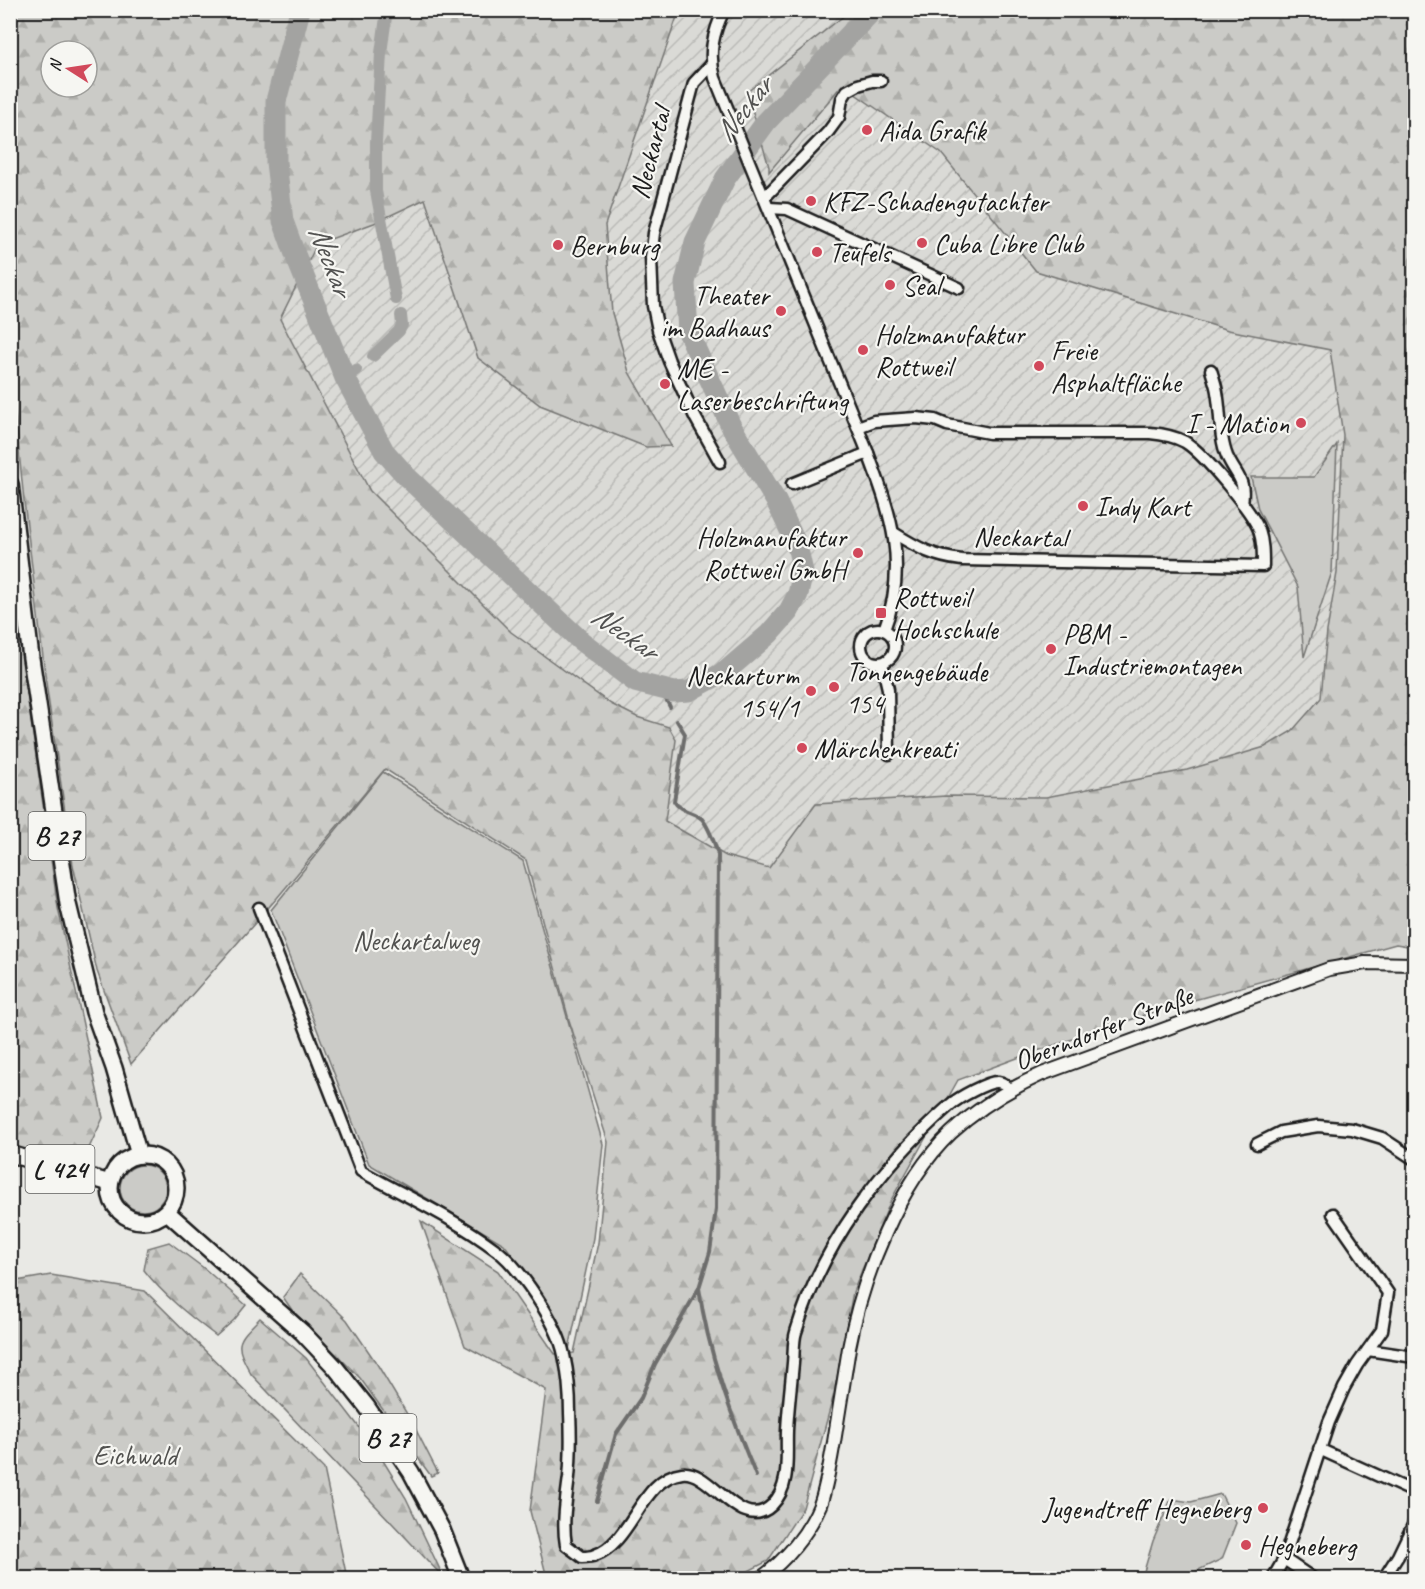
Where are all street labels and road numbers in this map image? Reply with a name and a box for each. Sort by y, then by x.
street label: Neckartal [621,98,680,202]
street label: Neckartal [973,519,1072,555]
road number: B 27 [28,812,86,860]
street label: Oberndorfer Straße [1009,977,1199,1078]
road number: L 424 [26,1145,94,1193]
road number: B 27 [360,1414,416,1462]

